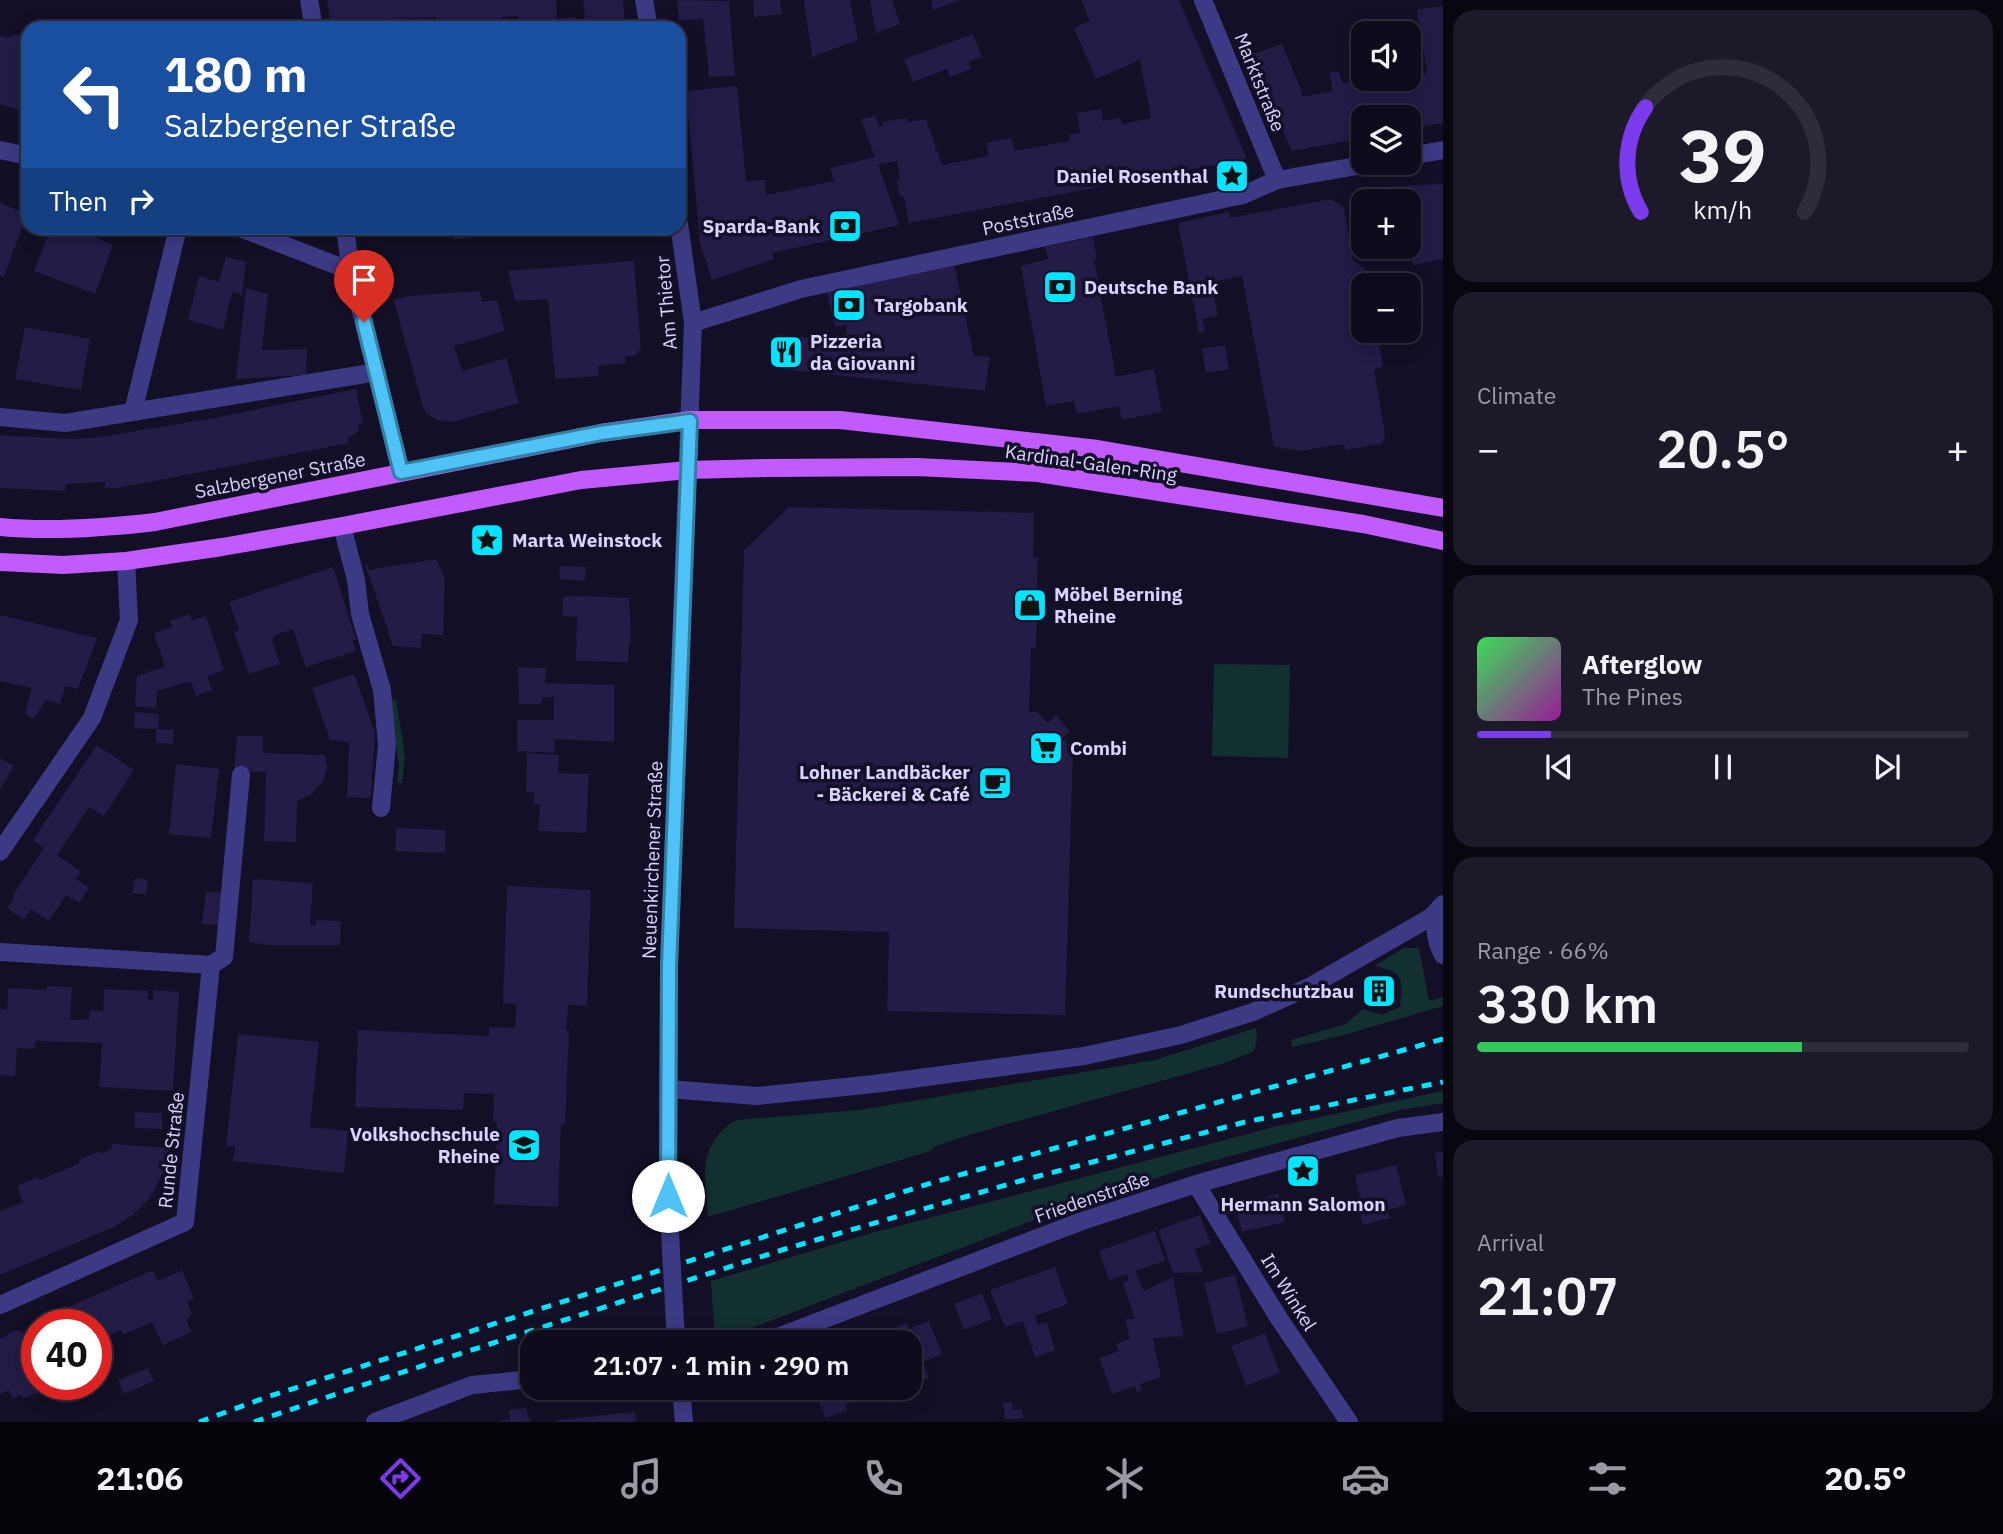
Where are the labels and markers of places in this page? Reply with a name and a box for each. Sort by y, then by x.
place icon: Daniel Rosenthal [1213,157,1251,195]
place label: Daniel Rosenthal [1056,164,1208,188]
bank icon: Sparda-Bank [826,207,864,245]
place label: Sparda-Bank [702,214,820,238]
pin [334,250,394,322]
bank icon: Deutsche Bank [1041,268,1079,306]
place label: Deutsche Bank [1084,275,1218,299]
bank icon: Targobank [830,286,868,324]
place label: Targobank [874,293,968,317]
place label: Pizzeria da Giovanni [810,329,915,375]
restaurant icon: Pizzeria da Giovanni [767,333,805,371]
place icon: Marta Weinstock [468,521,506,559]
place label: Marta Weinstock [512,528,662,552]
place label: Möbel Berning Rheine [1054,582,1183,628]
shop icon: Möbel Berning Rheine [1011,586,1049,624]
supermarket icon: Combi [1027,729,1065,767]
place label: Combi [1070,736,1127,760]
place label: Lohner Landbäcker - Bäckerei & Café [799,760,970,806]
cafe icon: Lohner Landbäcker - Bäckerei & Café [976,764,1014,802]
building icon: Rundschutzbau [1360,972,1398,1010]
place label: Rundschutzbau [1214,979,1354,1003]
place label: Volkshochschule Rheine [350,1122,500,1168]
school or university icon: Volkshochschule Rheine [505,1126,543,1164]
place icon: Hermann Salomon [1284,1152,1322,1190]
place label: Hermann Salomon [1220,1192,1386,1216]

